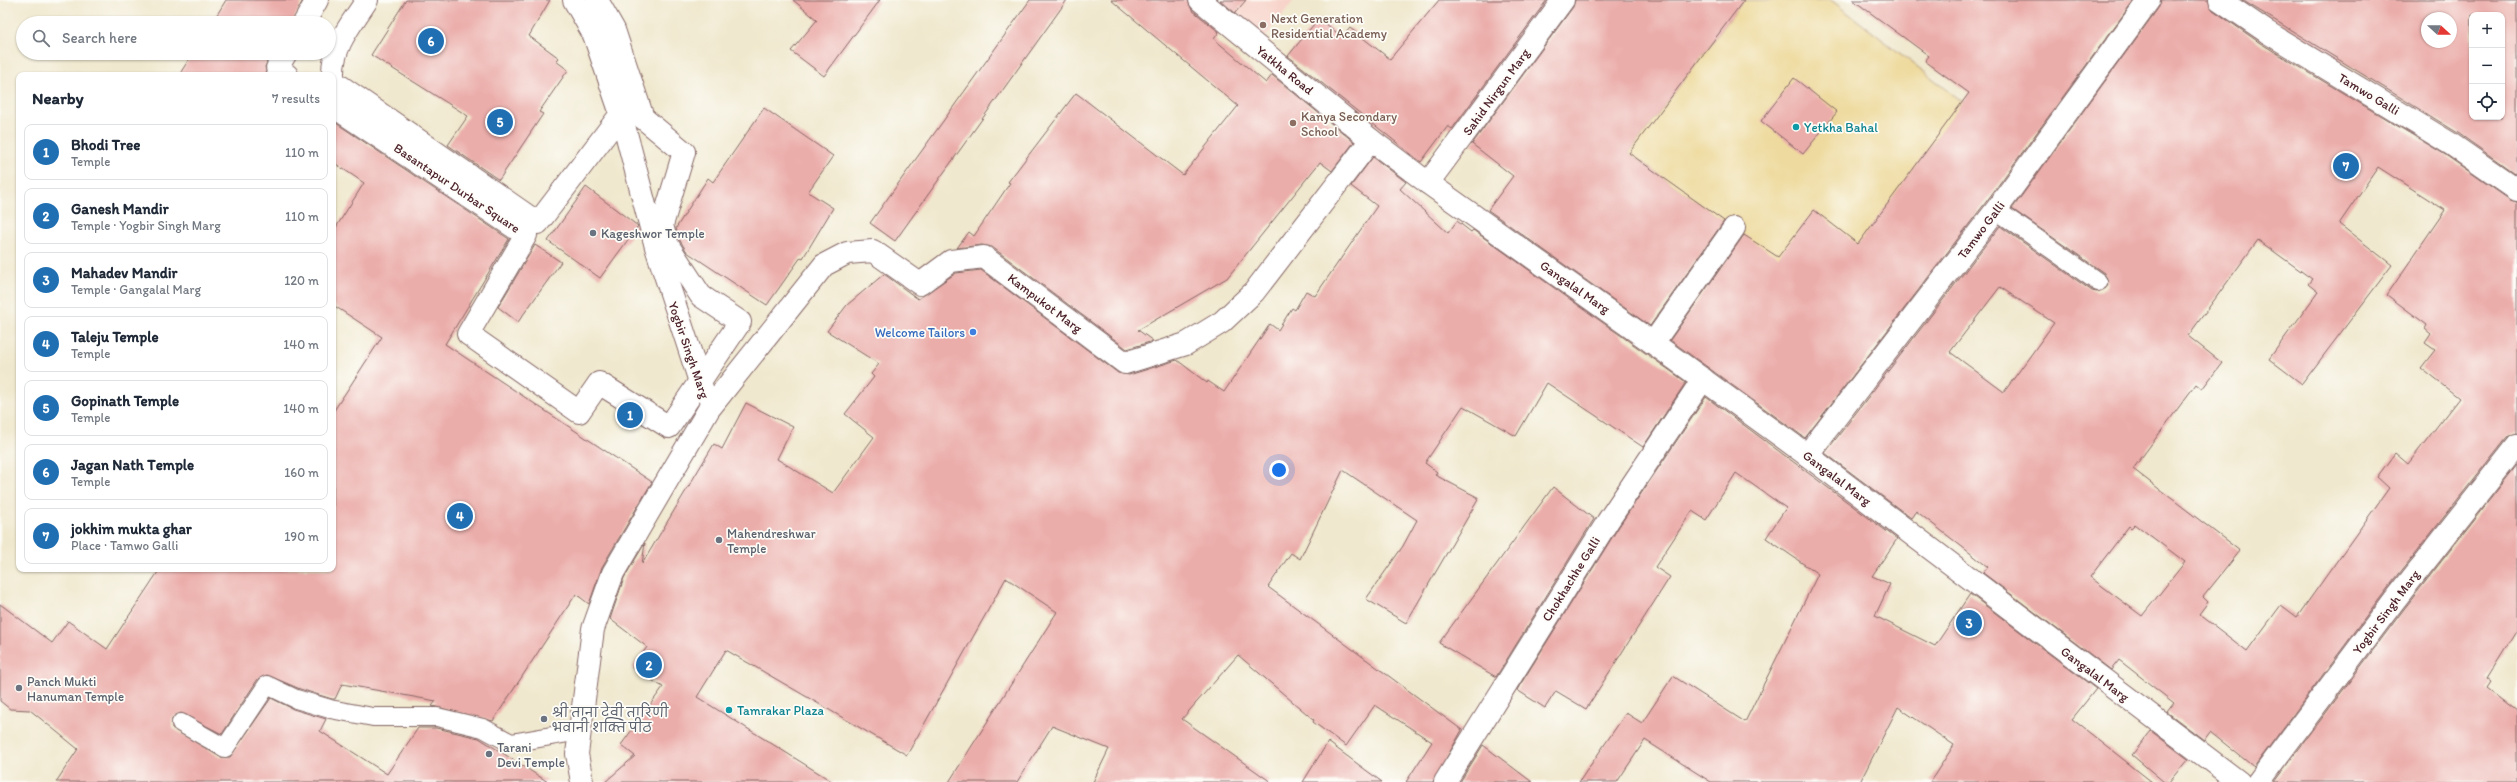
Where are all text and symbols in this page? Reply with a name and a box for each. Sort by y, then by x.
place label: Next Generation Residential Academy [1271,11,1387,41]
north arrow [2421,12,2457,48]
map controls [2469,12,2505,120]
button: + [2469,12,2505,48]
search box [16,16,336,60]
marker: Next Generation Residential Academy [1258,20,1268,30]
pin: 6 [418,26,444,56]
icon: search [30,27,52,49]
text: Search here [62,29,137,47]
street label: Yatkha Road [1253,42,1317,98]
street label: Sahid Nirgun Marg [1459,45,1533,138]
button: − [2469,48,2505,84]
street label: Tamwo Galli [2336,70,2402,118]
button: locate [2469,84,2505,120]
text: Nearby [32,88,84,108]
text: 7 results [272,91,320,106]
pin: 5 [487,107,513,137]
place label: Kanya Secondary School [1301,109,1397,139]
marker: Kanya Secondary School [1288,118,1298,128]
place label: Yetkha Bahal [1804,120,1878,135]
marker: Yetkha Bahal [1791,122,1801,132]
text: Bhodi Tree [71,136,140,154]
street label: Basantapur Durbar Square [391,140,523,236]
text: 1 [43,145,49,160]
text: 110 m [285,145,319,160]
pin: 7 [2333,151,2359,181]
text: Temple [71,154,110,169]
street label: Tamwo Galli [1954,198,2008,262]
text: Ganesh Mandir [71,200,169,218]
text: 2 [43,209,49,224]
text: 110 m [285,209,319,224]
text: Temple · Yogbir Singh Marg [71,218,221,233]
place label: Kageshwor Temple [601,226,705,241]
marker: Kageshwor Temple [588,228,598,238]
street label: Gangalal Marg [1537,257,1613,317]
text: Mahadev Mandir [71,264,178,282]
street label: Kampukot Marg [1005,270,1085,336]
text: 3 [42,273,50,288]
text: 120 m [284,273,319,288]
text: Temple · Gangalal Marg [71,282,201,297]
street label: Yogbir Singh Marg [665,300,713,401]
place label: Welcome Tailors [875,325,965,340]
marker: Welcome Tailors [968,327,978,337]
text: Taleju Temple [71,328,159,346]
text: 4 [42,337,50,352]
text: 140 m [283,337,319,352]
text: Temple [71,346,110,361]
text: Gopinath Temple [71,392,179,410]
pin: 1 [617,400,643,430]
text: 5 [43,401,49,416]
text: 140 m [283,401,319,416]
text: Temple [71,410,110,425]
street label: Gangalal Marg [1800,447,1874,509]
text: Jagan Nath Temple [71,456,194,474]
your location [1269,460,1289,480]
text: 6 [43,465,49,480]
text: 160 m [284,465,319,480]
text: Temple [71,474,110,489]
pin: 4 [447,501,473,531]
text: jokhim mukta ghar [71,520,192,538]
place label: Mahendreshwar Temple [727,526,816,556]
text: 7 [43,529,49,544]
text: 190 m [284,529,319,544]
street label: Chokhachhe Galli [1539,534,1603,624]
marker: Mahendreshwar Temple [714,535,724,545]
text: Place · Tamwo Galli [71,538,178,553]
street label: Yogbir Singh Marg [2349,567,2423,657]
pin: 3 [1956,608,1982,638]
street label: Gangalal Marg [2058,643,2132,705]
pin: 2 [636,650,662,680]
place label: Panch Mukti Hanuman Temple [27,674,124,704]
marker: Panch Mukti Hanuman Temple [14,683,24,693]
place label: श्री ताना देवी तारिणी भवानी शक्ति पीठ [552,701,670,735]
place label: Tamrakar Plaza [737,703,824,718]
marker: Tamrakar Plaza [724,705,734,715]
marker: श्री ताना देवी तारिणी भवानी शक्ति पीठ [539,714,549,724]
place label: Tarani Devi Temple [497,740,565,770]
marker: Tarani Devi Temple [484,749,494,759]

